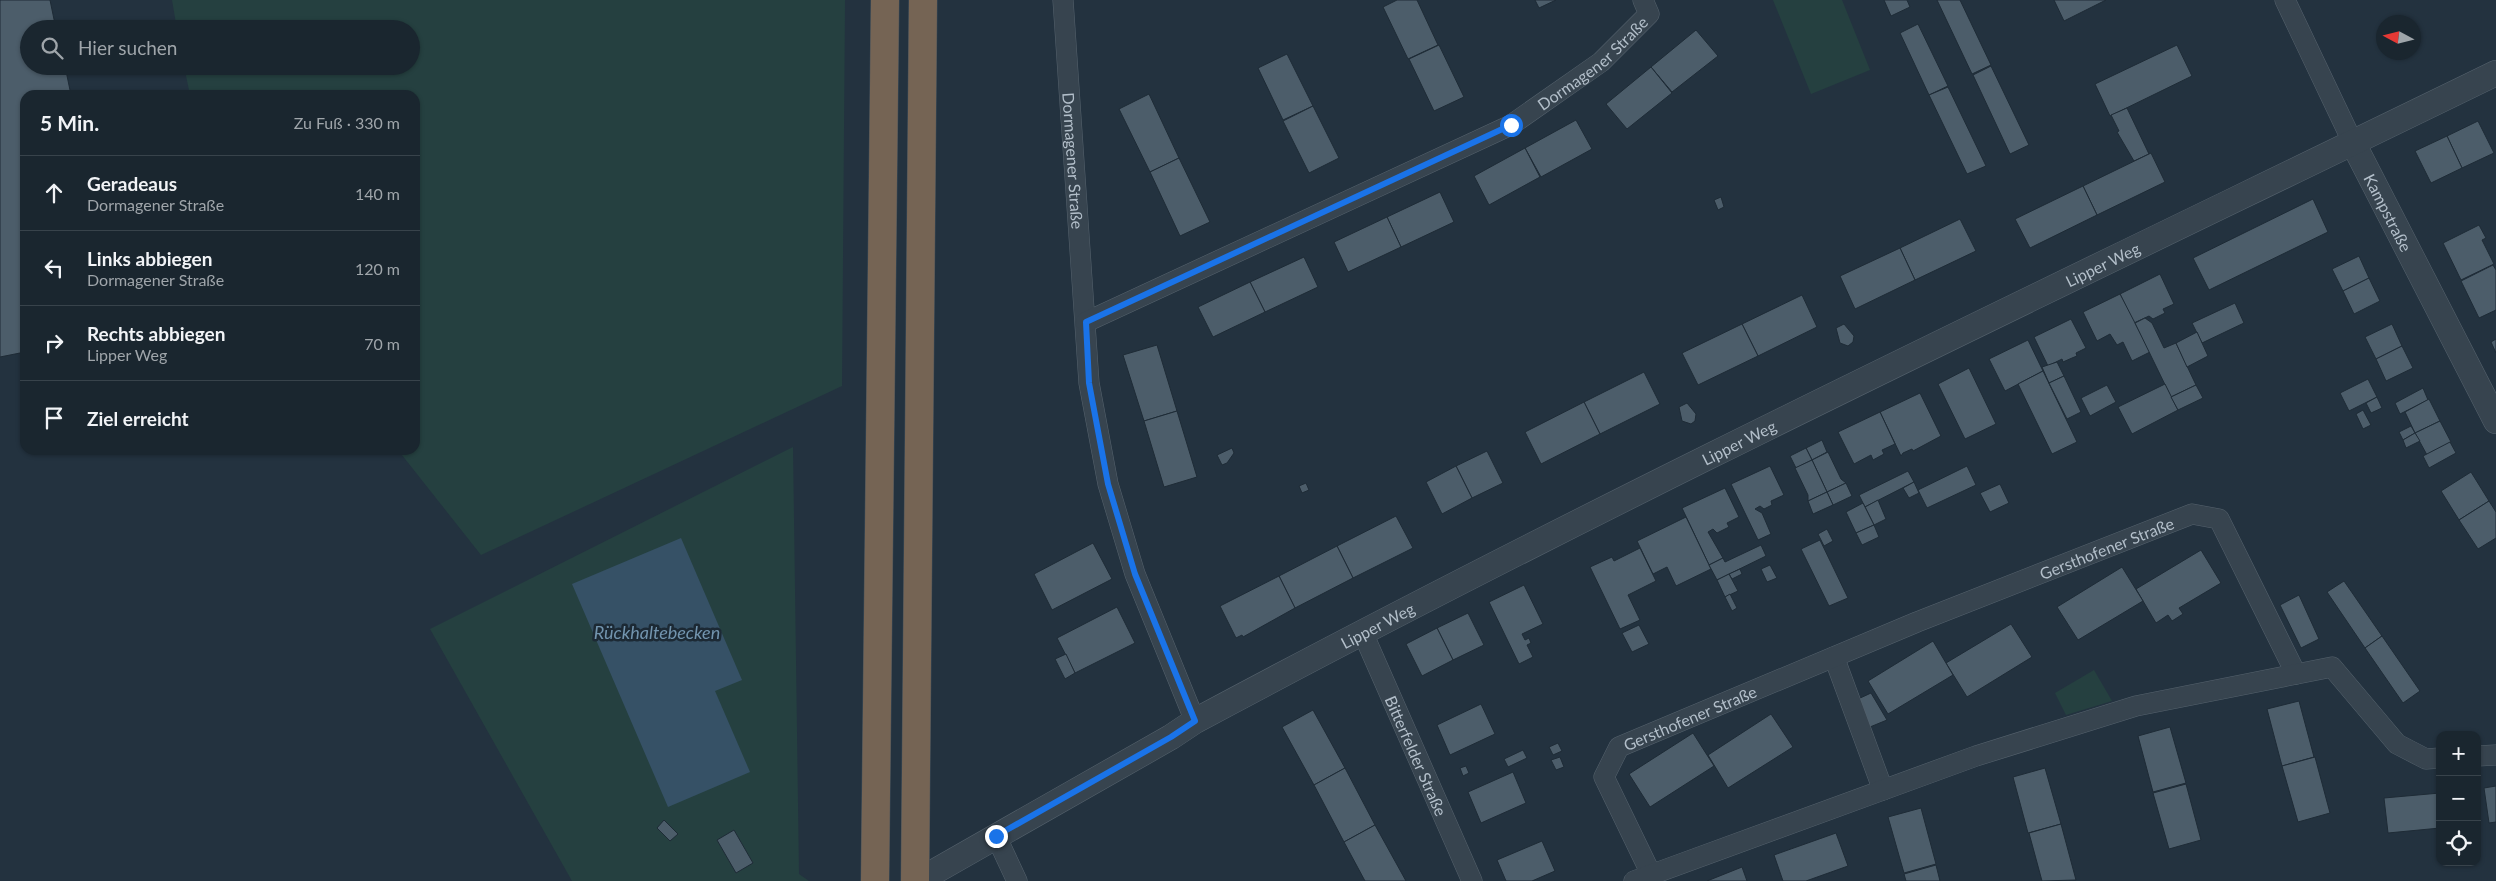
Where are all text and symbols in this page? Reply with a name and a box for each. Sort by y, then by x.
street label: Dormagener Straße [1533,12,1651,113]
north arrow [2376,15,2421,60]
search box [20,20,420,75]
icon: search [38,34,66,62]
text: Hier suchen [78,36,177,59]
street label: Dormagener Straße [1060,92,1088,230]
text: 5 Min. [40,110,99,135]
text: Zu Fuß · 330 m [294,113,400,132]
route start [1500,114,1523,137]
street label: Kampstraße [2361,170,2417,254]
text: Geradeaus [87,172,177,195]
icon: ahead [40,179,68,207]
text: 140 m [355,184,400,203]
text: Dormagener Straße [87,195,224,214]
street label: Lipper Weg [2062,238,2143,290]
text: Links abbiegen [87,247,212,270]
icon: left [40,254,68,282]
text: 120 m [355,259,400,278]
text: Dormagener Straße [87,270,224,289]
text: Rechts abbiegen [87,322,225,345]
icon: right [40,329,68,357]
text: 70 m [364,334,400,353]
text: Lipper Weg [87,345,167,364]
icon: arrive [40,404,68,432]
text: Ziel erreicht [87,407,189,430]
street label: Lipper Weg [1698,416,1779,468]
street label: Gersthofener Straße [2037,513,2176,583]
street label: Lipper Weg [1337,598,1417,652]
water label: Rückhaltebecken [594,621,720,643]
street label: Gersthofener Straße [1620,681,1759,754]
street label: Bitterfelder Straße [1382,692,1452,818]
map controls [2436,731,2481,866]
button: + [2436,731,2481,776]
button: − [2436,776,2481,821]
button: locate [2436,821,2481,866]
route end [985,825,1008,848]

